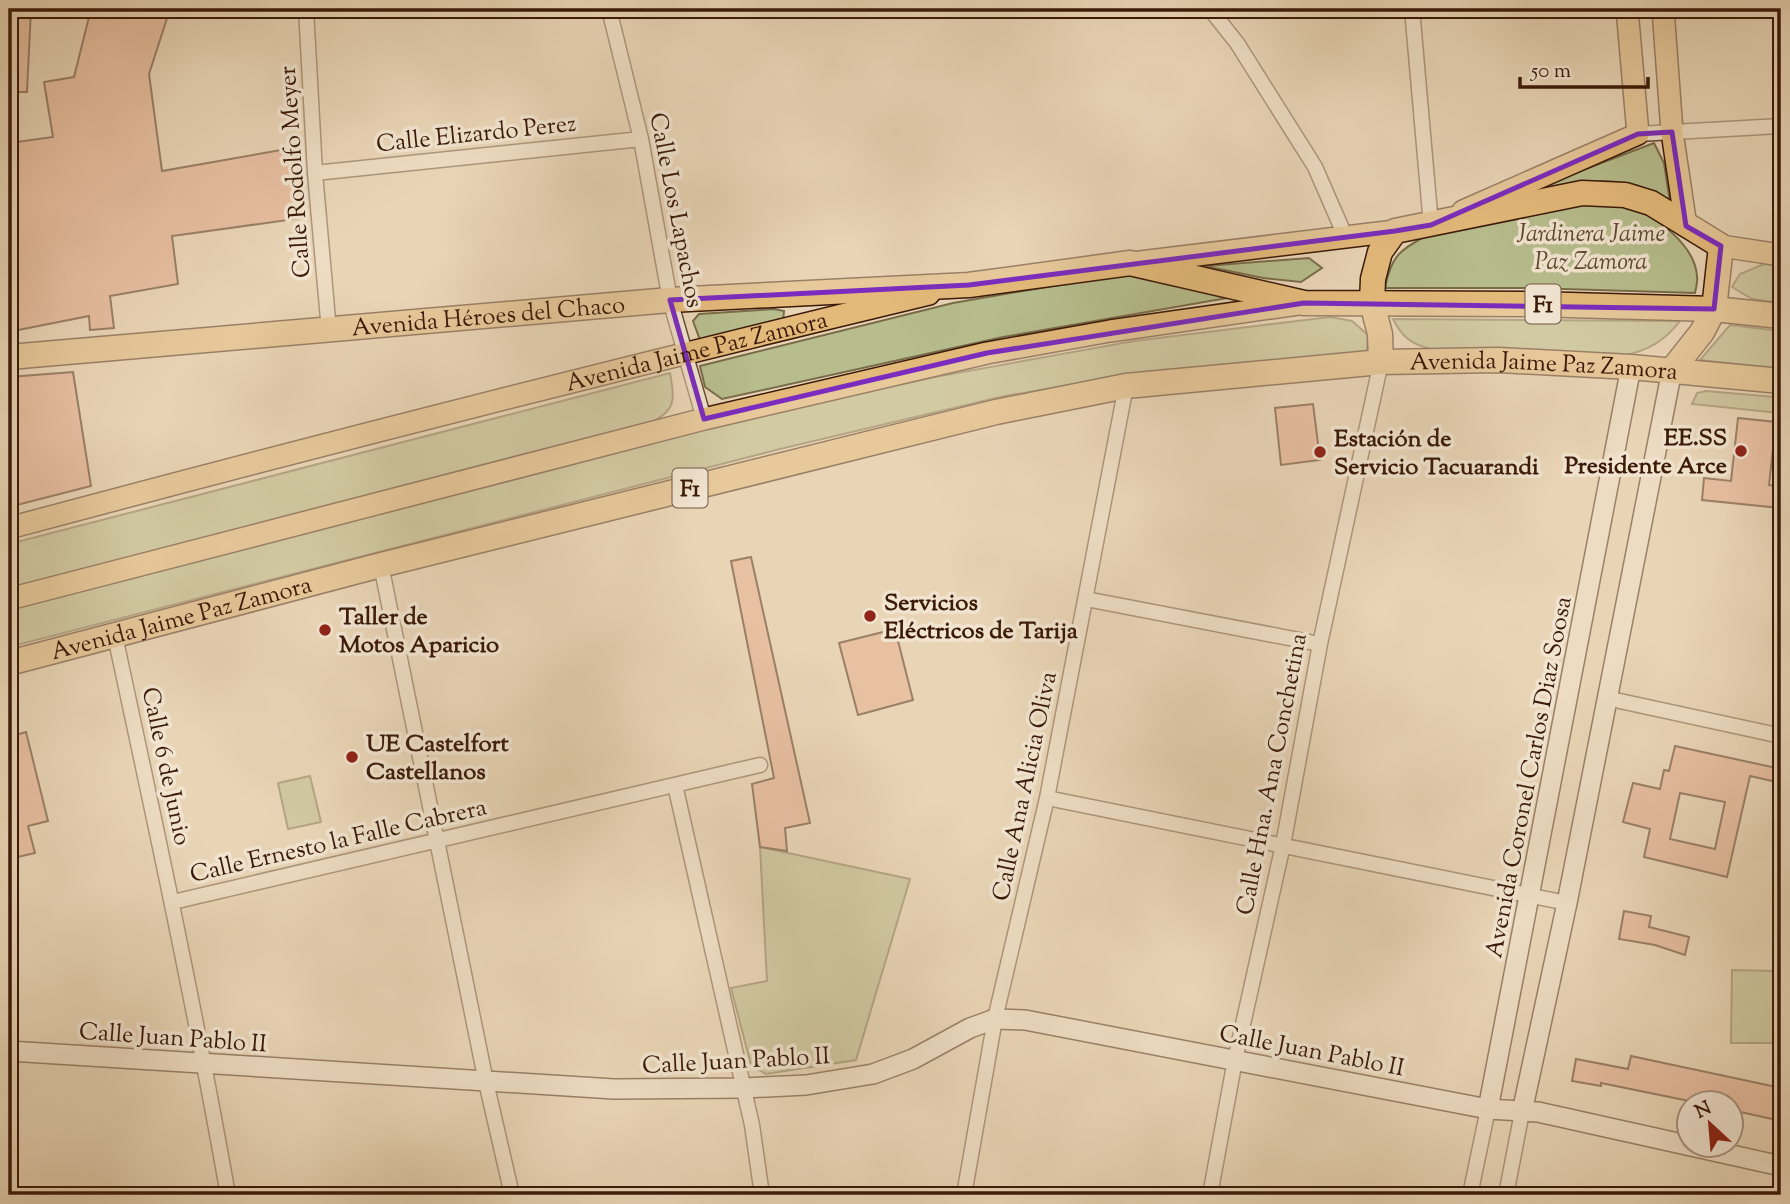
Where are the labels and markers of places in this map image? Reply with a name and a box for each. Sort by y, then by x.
place label: EE.SS Presidente Arce [1564,422,1727,484]
place label: Estación de Servicio Tacuarandi [1334,423,1539,485]
marker: EE.SS Presidente Arce [1733,443,1749,459]
marker: Estación de Servicio Tacuarandi [1312,444,1328,460]
place label: Servicios Eléctricos de Tarija [884,587,1079,649]
place label: Taller de Motos Aparicio [339,601,499,663]
marker: Servicios Eléctricos de Tarija [862,608,878,624]
marker: Taller de Motos Aparicio [317,622,333,638]
place label: UE Castelfort Castellanos [366,728,510,790]
marker: UE Castelfort Castellanos [344,749,360,765]

